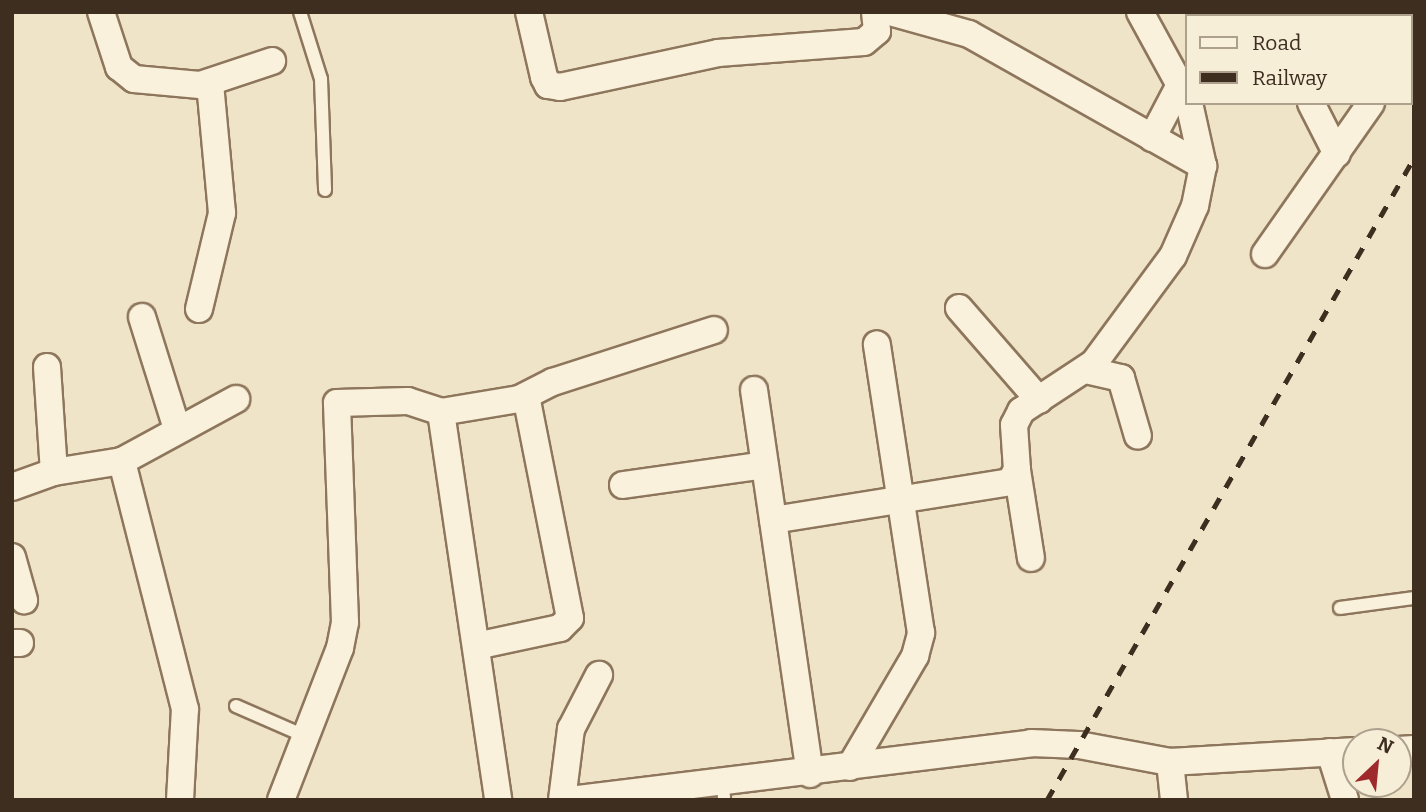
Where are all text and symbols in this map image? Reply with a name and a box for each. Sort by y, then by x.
legend [1184,14,1412,105]
text: Road [1252,30,1301,56]
text: Railway [1252,65,1327,91]
north arrow [1342,728,1412,798]
text: N [1374,732,1397,759]

